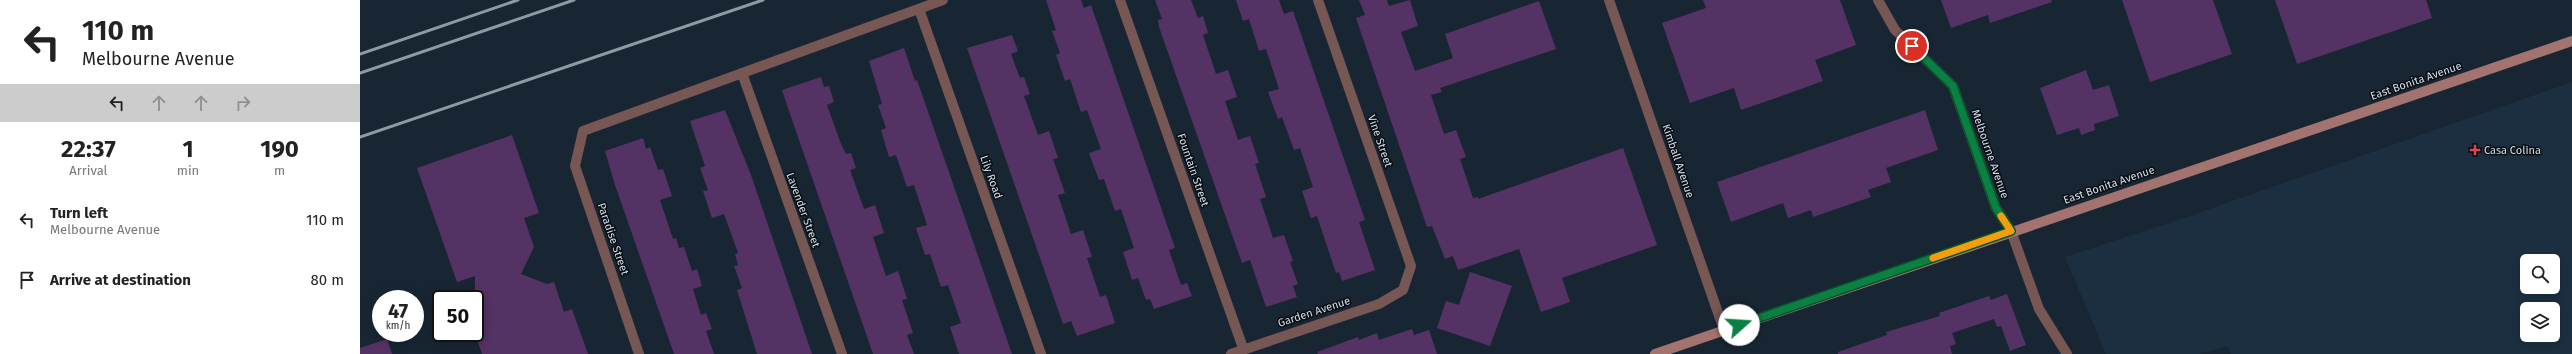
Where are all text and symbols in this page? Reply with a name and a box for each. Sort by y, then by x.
text: 110 m [82,14,154,47]
icon: left [16,16,68,68]
pin [1895,29,1929,63]
icon: arrive [1901,35,1923,57]
text: Melbourne Avenue [82,48,235,70]
street label: East Bonita Avenue [2369,59,2463,103]
icon: left [106,92,128,114]
icon: ahead [148,92,170,114]
icon: ahead [190,92,212,114]
icon: right [232,92,254,114]
street label: Melbourne Avenue [1969,108,2011,200]
street label: Vine Street [1365,113,1395,169]
street label: Kimball Avenue [1659,122,1697,200]
street label: Fountain Street [1174,132,1212,208]
text: 22:37 [61,135,116,163]
text: 1 [182,135,194,163]
text: 190 [260,135,299,163]
marker: Casa Colina [2469,144,2481,156]
place label: Casa Colina [2484,144,2541,157]
street label: Lily Road [977,153,1005,201]
text: Arrival [69,163,107,178]
text: min [177,163,199,178]
text: m [274,163,285,178]
street label: East Bonita Avenue [2062,163,2156,207]
street label: Lavender Street [783,171,823,249]
street label: Paradise Street [595,201,631,277]
text: Turn left [50,204,108,222]
icon: left [16,209,38,231]
text: 110 m [306,211,344,229]
text: Melbourne Avenue [50,222,160,237]
map controls [2520,254,2560,342]
button: search [2520,254,2560,294]
icon: arrive [16,269,38,291]
text: Arrive at destination [50,271,191,289]
text: 80 m [311,271,344,289]
speed limit sign: 50 [432,290,484,342]
street label: Garden Avenue [1276,294,1352,330]
text: 47 [388,299,408,323]
button: layers [2520,302,2560,342]
position arrow [1718,304,1760,346]
text: km/h [386,320,410,332]

